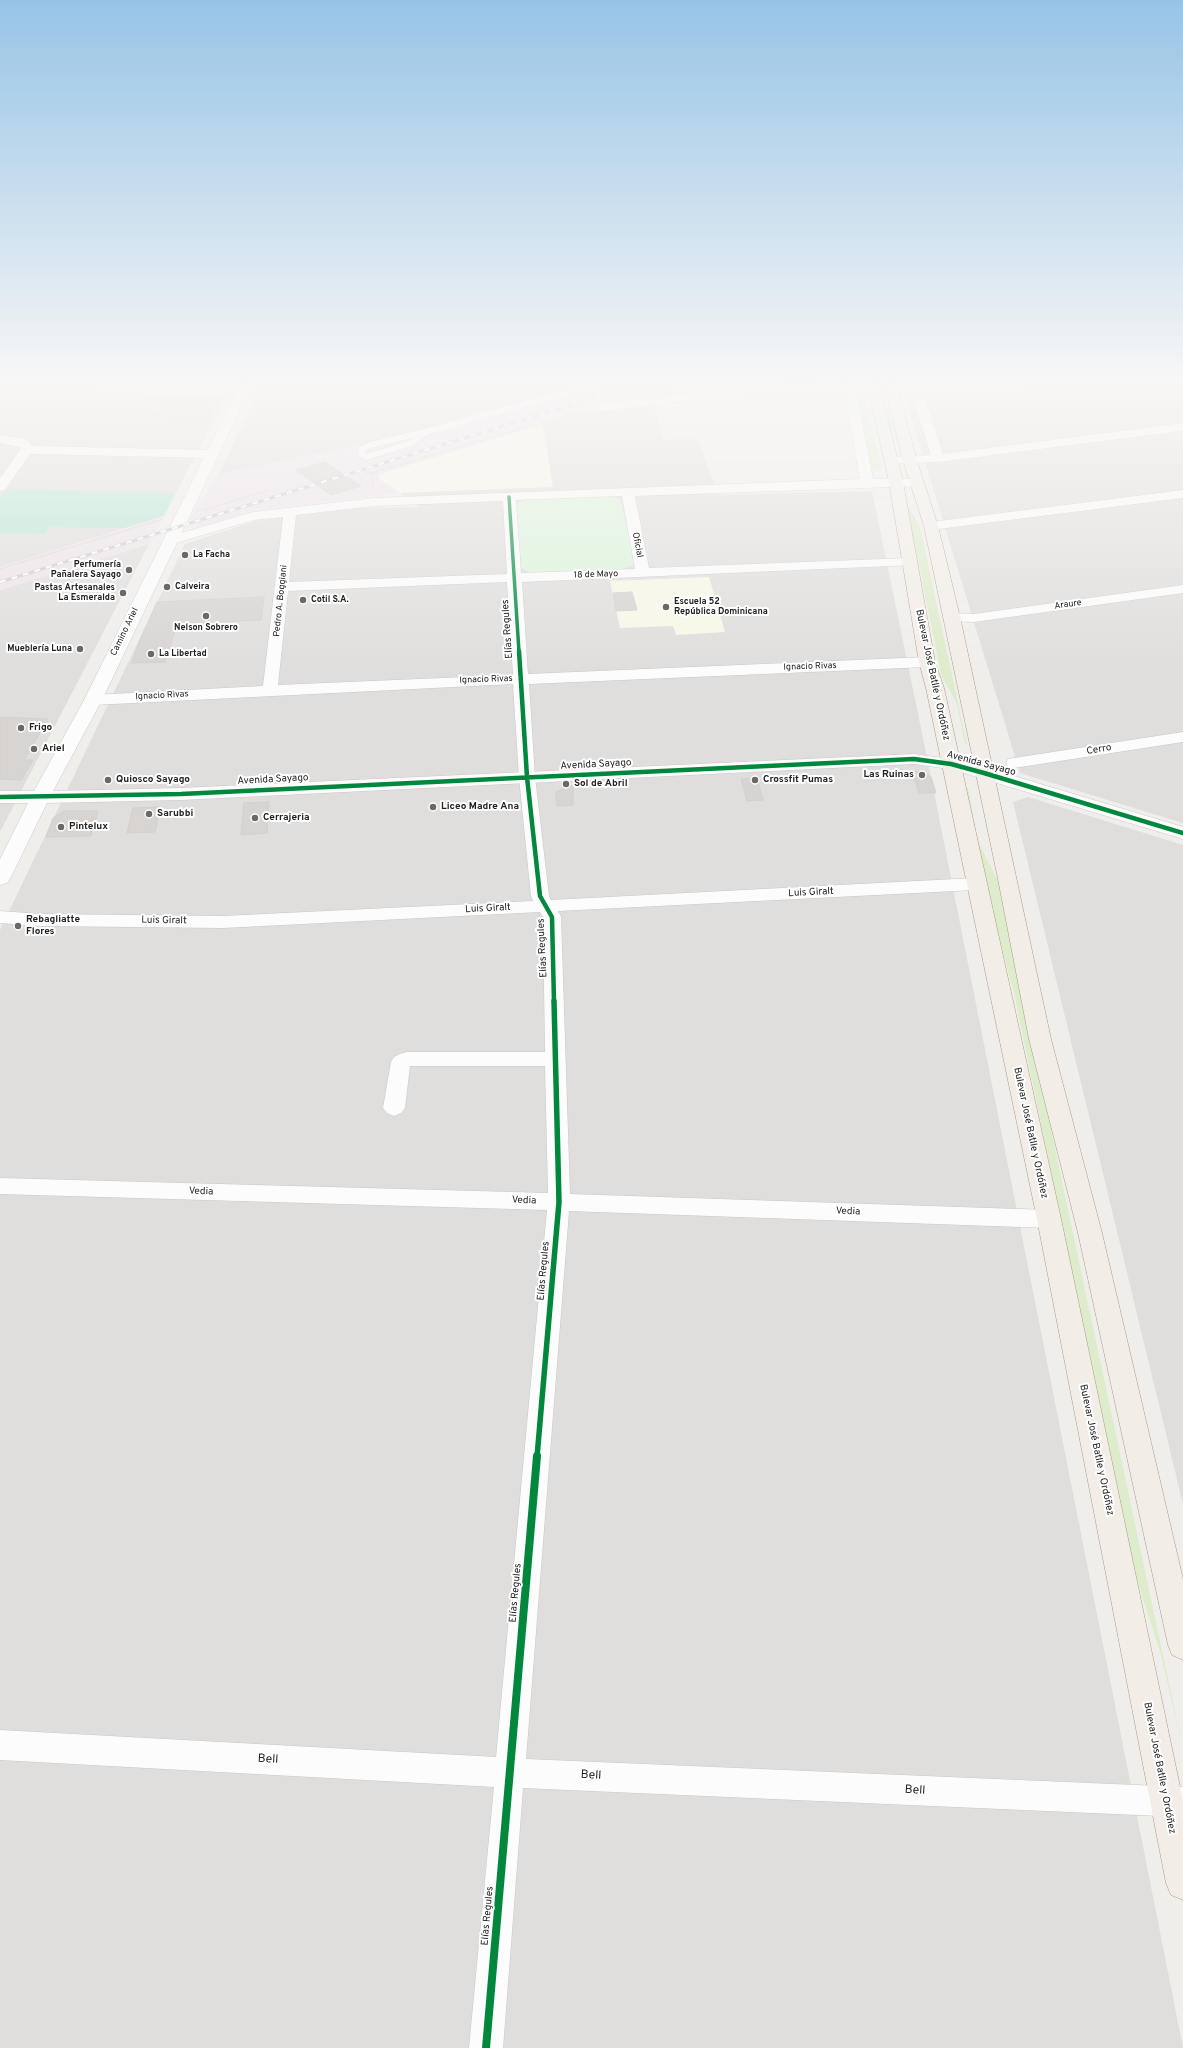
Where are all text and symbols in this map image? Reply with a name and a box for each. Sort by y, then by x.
street label: Oficial [629,531,645,559]
marker: La Facha [180,550,190,560]
place label: La Facha [193,550,230,560]
place label: Perfumería Pañalera Sayago [51,560,121,581]
marker: Perfumería Pañalera Sayago [124,565,134,575]
street label: Pedro A. Boggiani [272,565,290,637]
street label: 18 de Mayo [574,569,618,581]
marker: Calveira [162,582,172,592]
place label: Calveira [175,582,210,592]
place label: Pastas Artesanales La Esmeralda [35,583,115,604]
marker: Pastas Artesanales La Esmeralda [118,588,128,598]
marker: Cotil S.A. [298,595,308,605]
place label: Cotil S.A. [311,595,349,605]
place label: Escuela 52 República Dominicana [674,597,768,618]
street label: Araure [1054,598,1082,612]
street label: Elías Regules [500,599,516,659]
marker: Escuela 52 República Dominicana [661,602,671,612]
street label: Camino Ariel [109,606,141,658]
street label: Bulevar José Batlle y Ordóñez [912,608,952,742]
marker: Nelson Sobrero [201,611,211,621]
place label: Nelson Sobrero [174,623,238,633]
place label: Mueblería Luna [7,644,72,654]
marker: Mueblería Luna [75,644,85,654]
marker: La Libertad [146,649,156,659]
place label: La Libertad [159,649,207,659]
street label: Ignacio Rivas [783,661,837,673]
street label: Ignacio Rivas [459,674,513,686]
street label: Ignacio Rivas [135,689,189,703]
place label: Frigo [29,722,52,734]
marker: Frigo [16,723,26,733]
street label: Cerro [1086,742,1112,758]
place label: Ariel [42,743,65,755]
marker: Ariel [29,744,39,754]
street label: Avenida Sayago [945,749,1017,779]
street label: Avenida Sayago [560,757,632,773]
place label: Las Ruinas [863,769,914,781]
marker: Las Ruinas [917,770,927,780]
street label: Avenida Sayago [237,772,309,788]
place label: Quiosco Sayago [116,774,190,786]
place label: Crossfit Pumas [763,774,833,786]
marker: Quiosco Sayago [103,775,113,785]
marker: Crossfit Pumas [750,775,760,785]
place label: Sol de Abril [574,778,628,790]
marker: Sol de Abril [561,779,571,789]
place label: Liceo Madre Ana [441,801,519,813]
marker: Liceo Madre Ana [428,802,438,812]
place label: Sarubbi [157,808,193,820]
marker: Sarubbi [144,809,154,819]
place label: Cerrajeria [263,812,310,824]
marker: Cerrajeria [250,813,260,823]
place label: Pintelux [69,821,108,833]
marker: Pintelux [56,822,66,832]
street label: Luis Giralt [788,886,834,900]
street label: Luis Giralt [465,902,511,916]
place label: Rebagliatte Flores [26,914,80,938]
street label: Luis Giralt [141,915,187,927]
street label: Elías Regules [535,918,551,978]
marker: Rebagliatte Flores [13,921,23,931]
street label: Bulevar José Batlle y Ordóñez [1010,1066,1050,1200]
street label: Vedia [189,1186,213,1198]
street label: Vedia [512,1195,536,1207]
street label: Vedia [836,1206,860,1218]
street label: Elías Regules [535,1241,553,1301]
street label: Bulevar José Batlle y Ordóñez [1076,1383,1116,1517]
street label: Elías Regules [507,1563,525,1623]
street label: Bulevar José Batlle y Ordóñez [1140,1701,1178,1835]
street label: Bell [257,1752,279,1768]
street label: Bell [580,1768,602,1784]
street label: Bell [904,1783,926,1799]
street label: Elías Regules [479,1886,497,1946]

